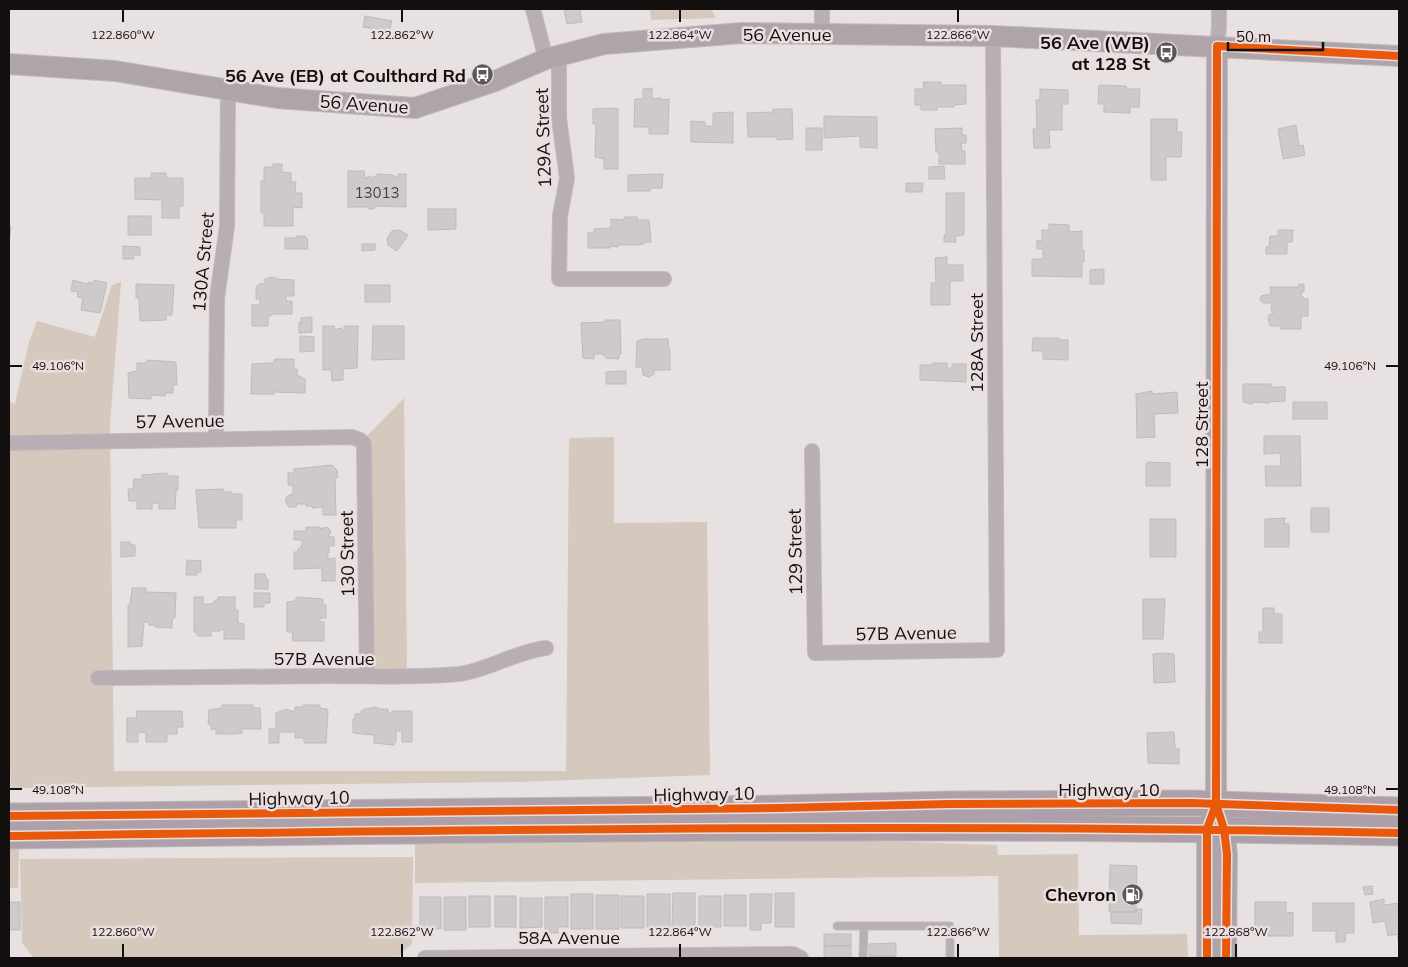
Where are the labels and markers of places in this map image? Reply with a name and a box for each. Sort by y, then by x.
place label: 56 Ave (WB) at 128 St [1040,31,1150,75]
bus stop icon: 56 Ave (WB) at 128 St [1154,40,1178,64]
bus stop icon: 56 Ave (EB) at Coulthard Rd [470,63,494,87]
place label: 56 Ave (EB) at Coulthard Rd [225,64,466,87]
fuel station icon: Chevron [1120,882,1144,906]
place label: Chevron [1045,883,1116,906]

